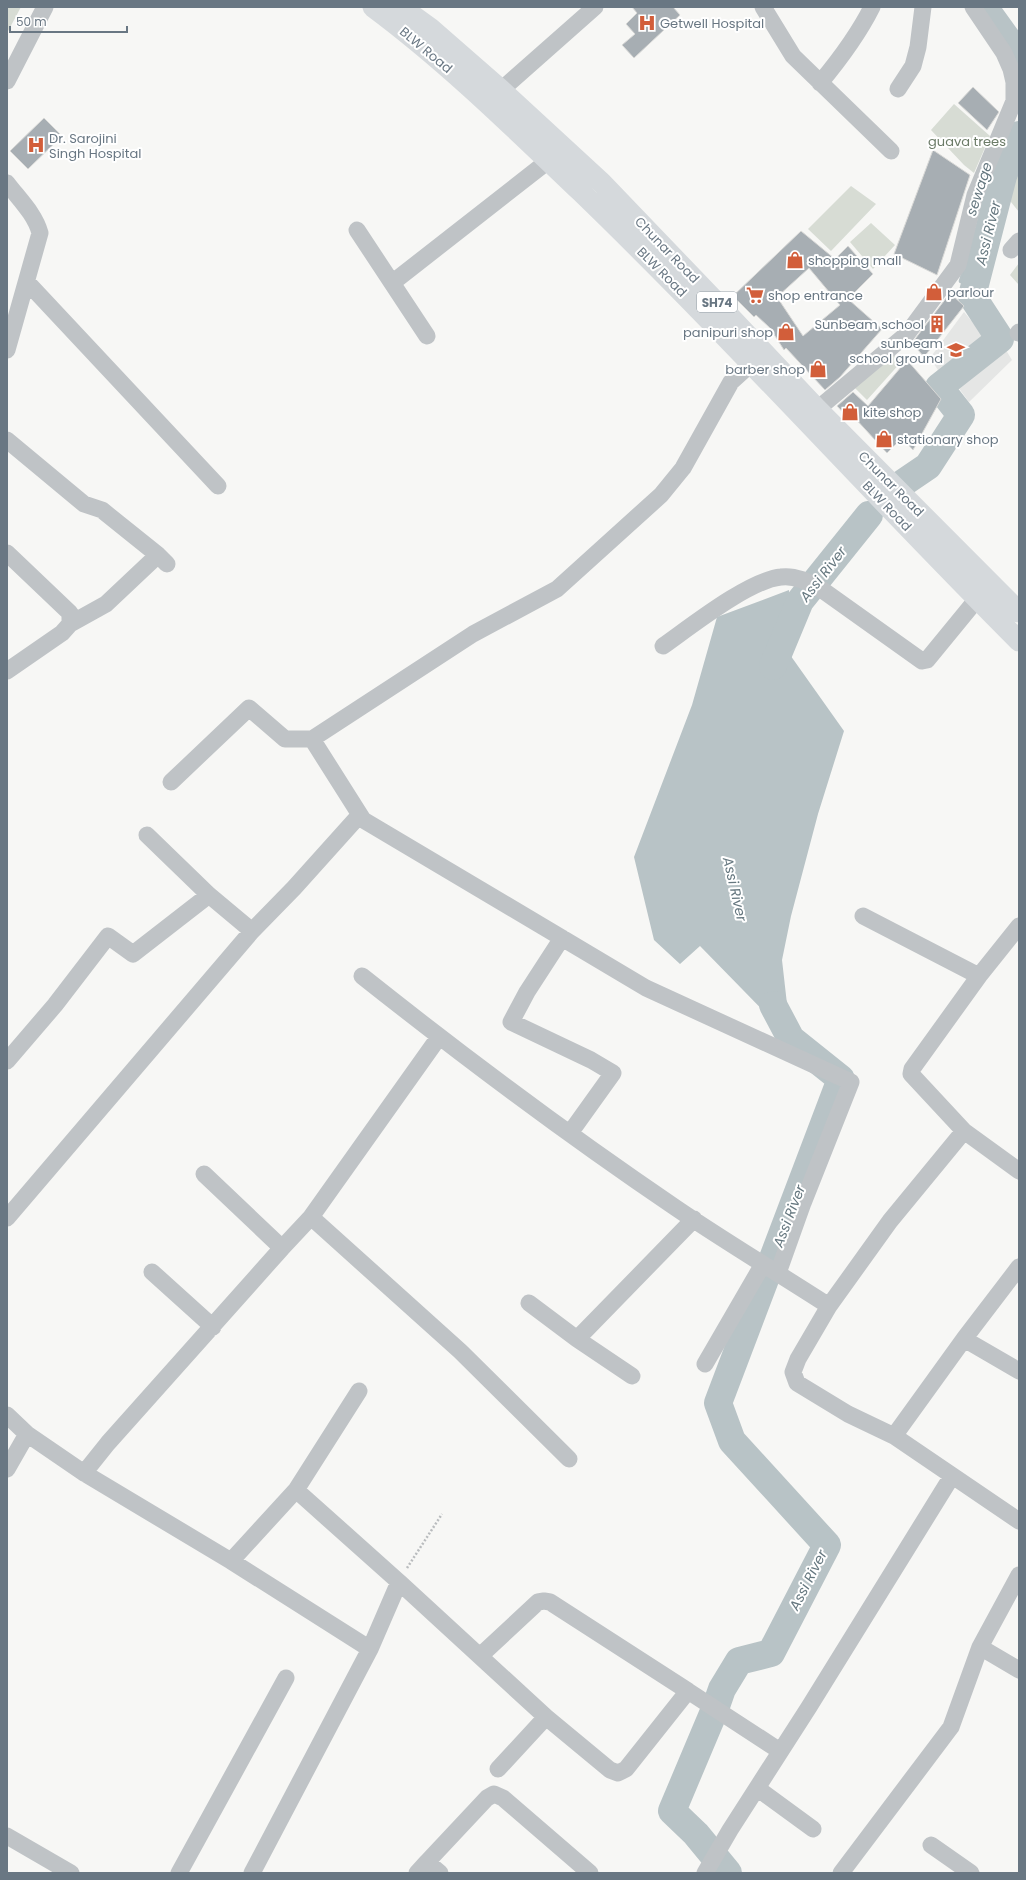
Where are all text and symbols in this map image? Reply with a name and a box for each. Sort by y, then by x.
scale bar [10,8,127,34]
text: 50 m [16,13,47,30]
hospital icon: Getwell Hospital [637,13,657,33]
place label: Getwell Hospital [660,14,764,33]
street label: BLW Road [396,22,456,78]
place label: Dr. Sarojini Singh Hospital [49,129,142,163]
park label: guava trees [928,132,1006,151]
hospital icon: Dr. Sarojini Singh Hospital [26,135,46,155]
water label: sewage [961,159,997,218]
water label: Assi River [970,198,1006,268]
street label: Chunar Road [630,213,704,287]
street label: BLW Road [633,243,691,301]
shop icon: shopping mall [785,250,805,270]
place label: shopping mall [808,251,901,270]
shop icon: parlour [924,282,944,302]
place label: parlour [947,283,994,302]
supermarket icon: shop entrance [745,285,765,305]
place label: shop entrance [768,286,863,305]
road number: SH74 [697,292,737,312]
building icon: Sunbeam school [927,314,947,334]
place label: Sunbeam school [814,315,924,334]
shop icon: panipuri shop [776,322,796,342]
place label: panipuri shop [683,323,773,342]
place label: sunbeam school ground [849,334,943,368]
school or university icon: sunbeam school ground [946,340,966,360]
shop icon: barber shop [808,359,828,379]
place label: barber shop [725,360,805,379]
shop icon: kite shop [840,402,860,422]
place label: kite shop [863,403,922,422]
shop icon: stationary shop [874,429,894,449]
place label: stationary shop [897,430,999,449]
street label: Chunar Road [854,447,928,521]
street label: BLW Road [858,477,916,535]
water label: Assi River [794,541,851,607]
water label: Assi River [718,854,752,924]
water label: Assi River [768,1181,810,1251]
water label: Assi River [784,1546,832,1615]

